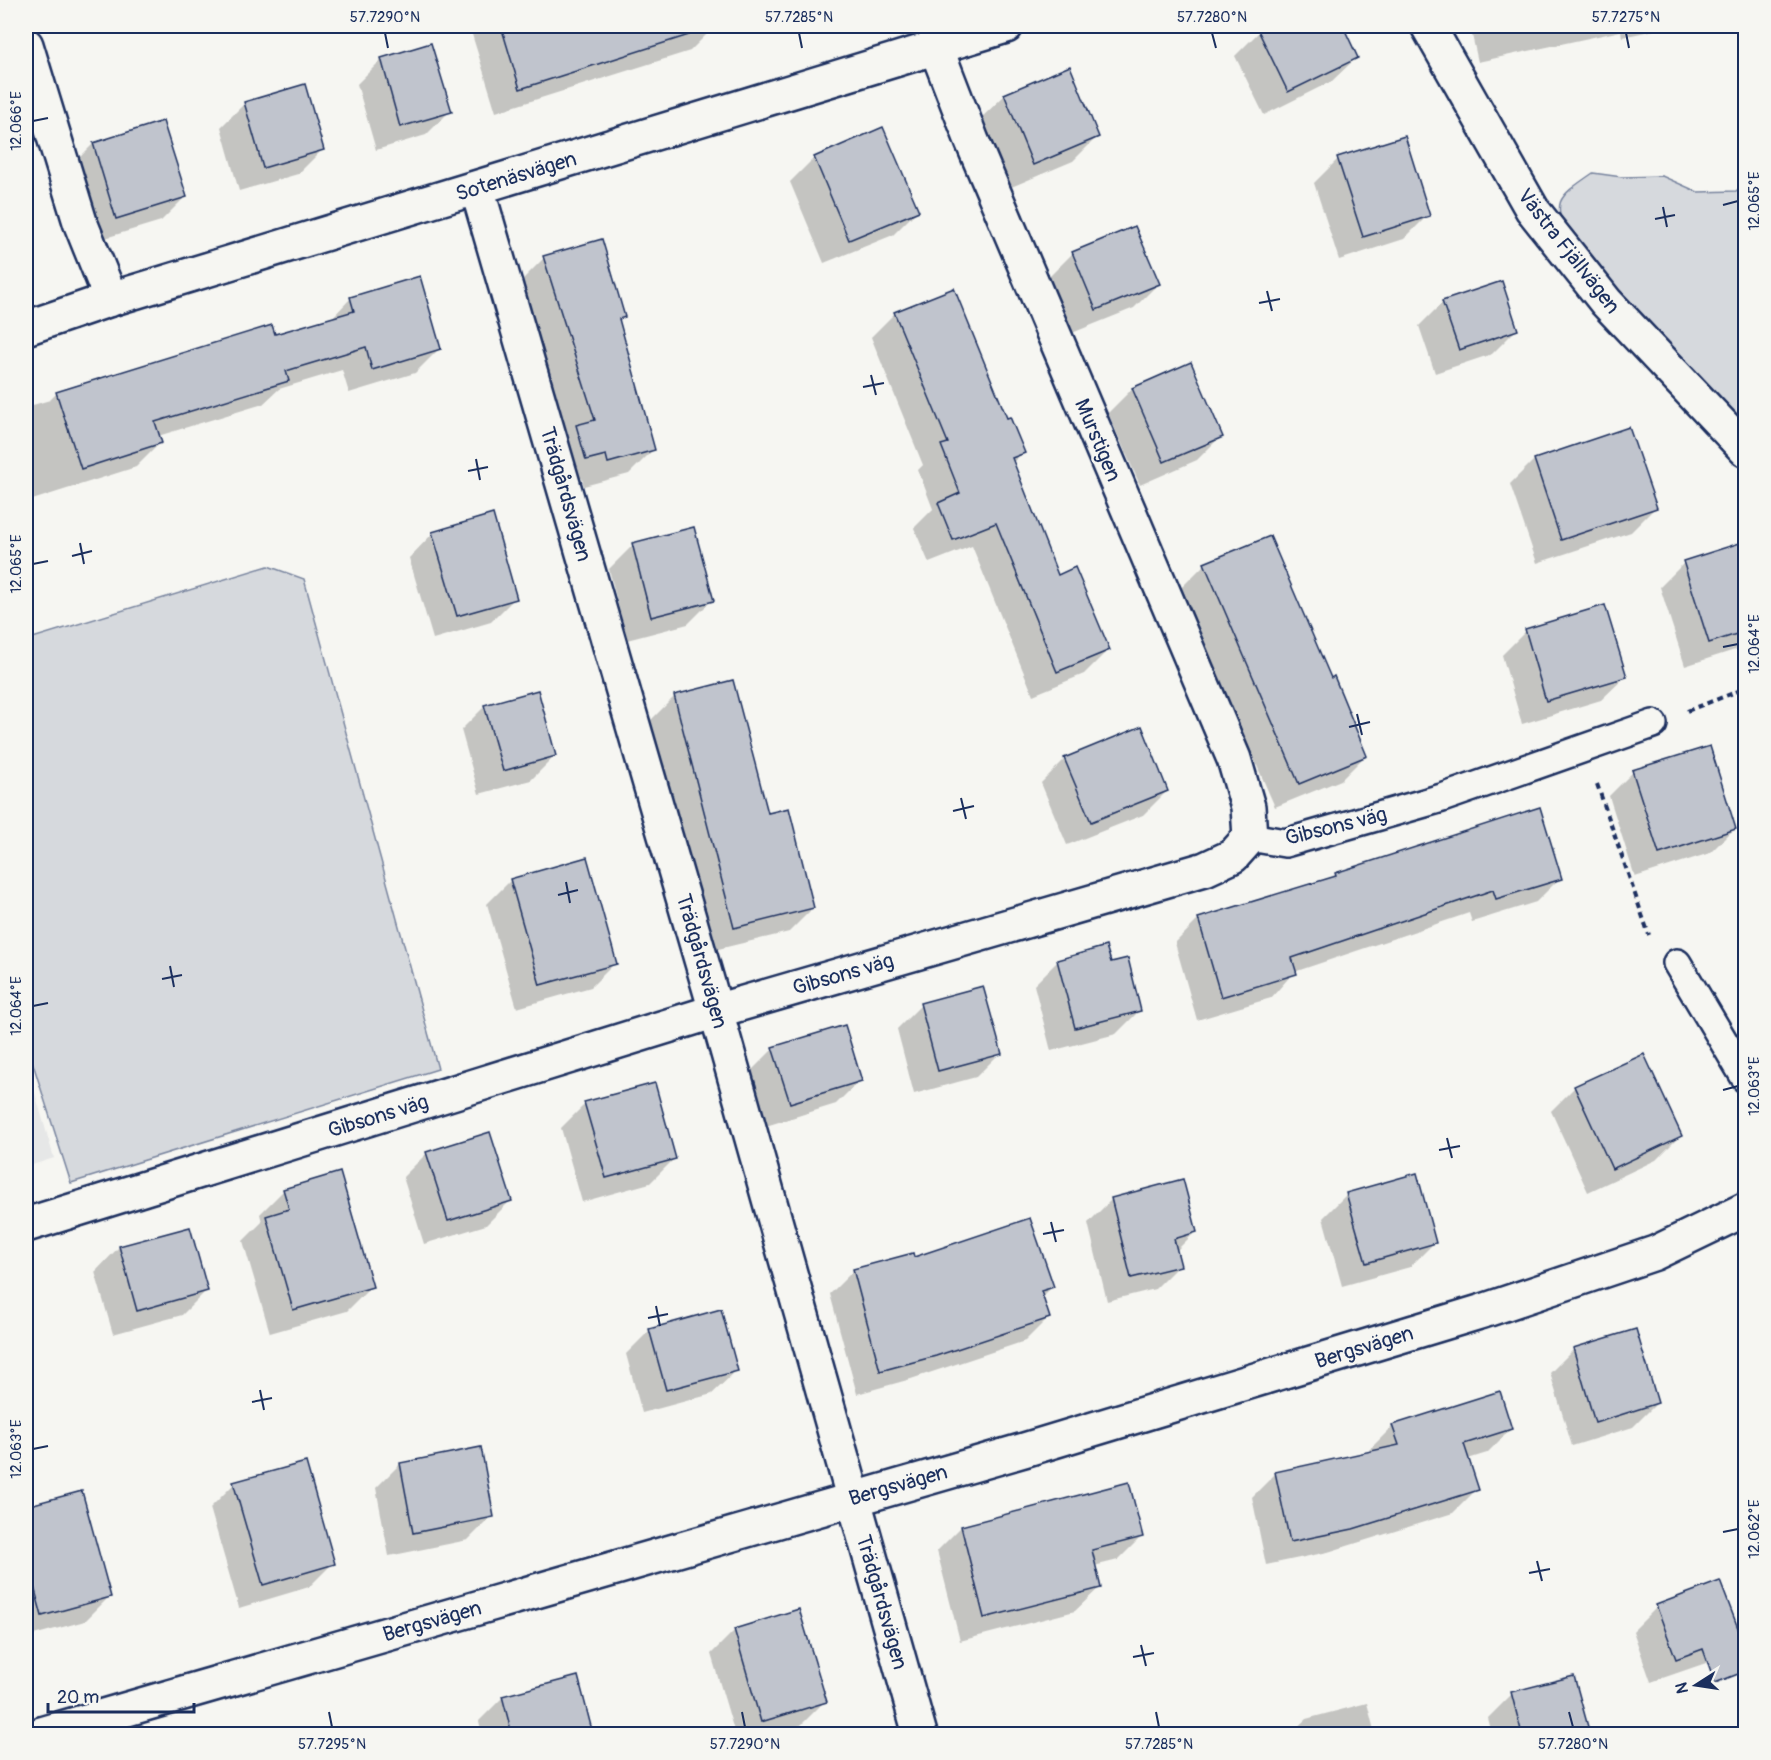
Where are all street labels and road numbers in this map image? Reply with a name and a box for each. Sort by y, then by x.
street label: Sotenäsvägen [452,145,580,208]
street label: Västra Fjällvägen [1511,183,1626,319]
street label: Murstigen [1068,395,1127,486]
street label: Trädgårdsvägen [533,424,598,565]
street label: Gibsons väg [1282,801,1390,852]
street label: Trädgårdsvägen [669,891,734,1032]
street label: Gibsons väg [789,947,897,1002]
street label: Gibsons väg [325,1088,432,1145]
street label: Bergsvägen [1312,1320,1417,1375]
street label: Bergsvägen [846,1459,951,1512]
street label: Trädgårdsvägen [849,1532,914,1673]
street label: Bergsvägen [380,1595,485,1648]

